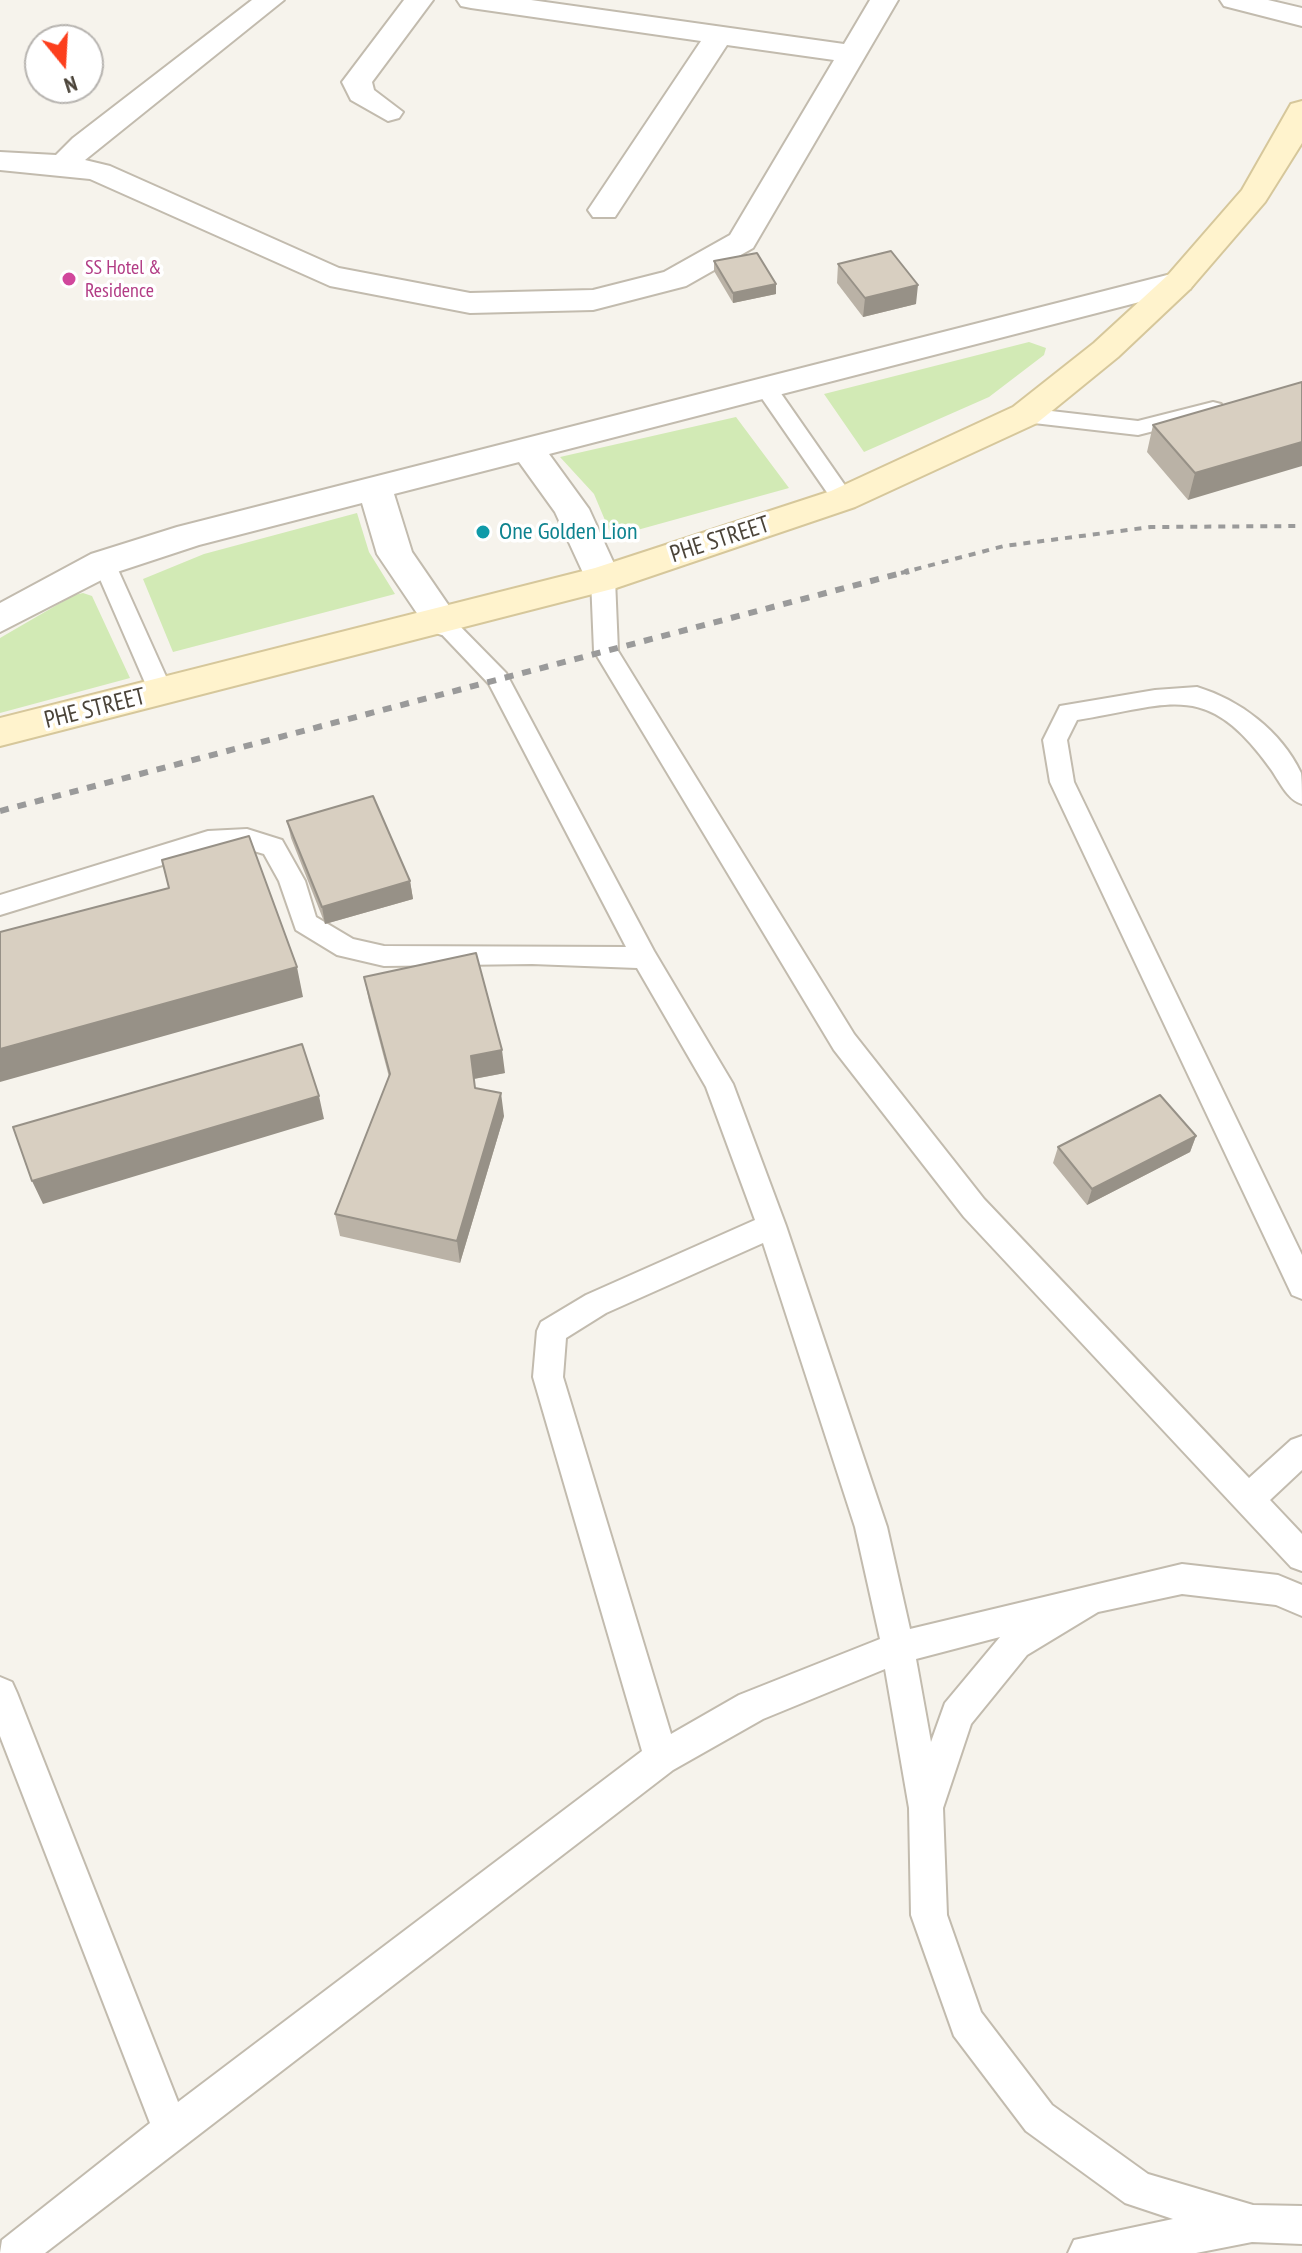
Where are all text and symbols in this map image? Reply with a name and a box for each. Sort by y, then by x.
north arrow [24,24,104,104]
text: N [61,70,81,100]
place label: SS Hotel & Residence [85,256,161,303]
marker: SS Hotel & Residence [60,270,78,288]
street label: PHE STREET [667,510,773,570]
place label: One Golden Lion [499,518,637,546]
marker: One Golden Lion [474,523,492,541]
street label: PHE STREET [42,683,148,735]

